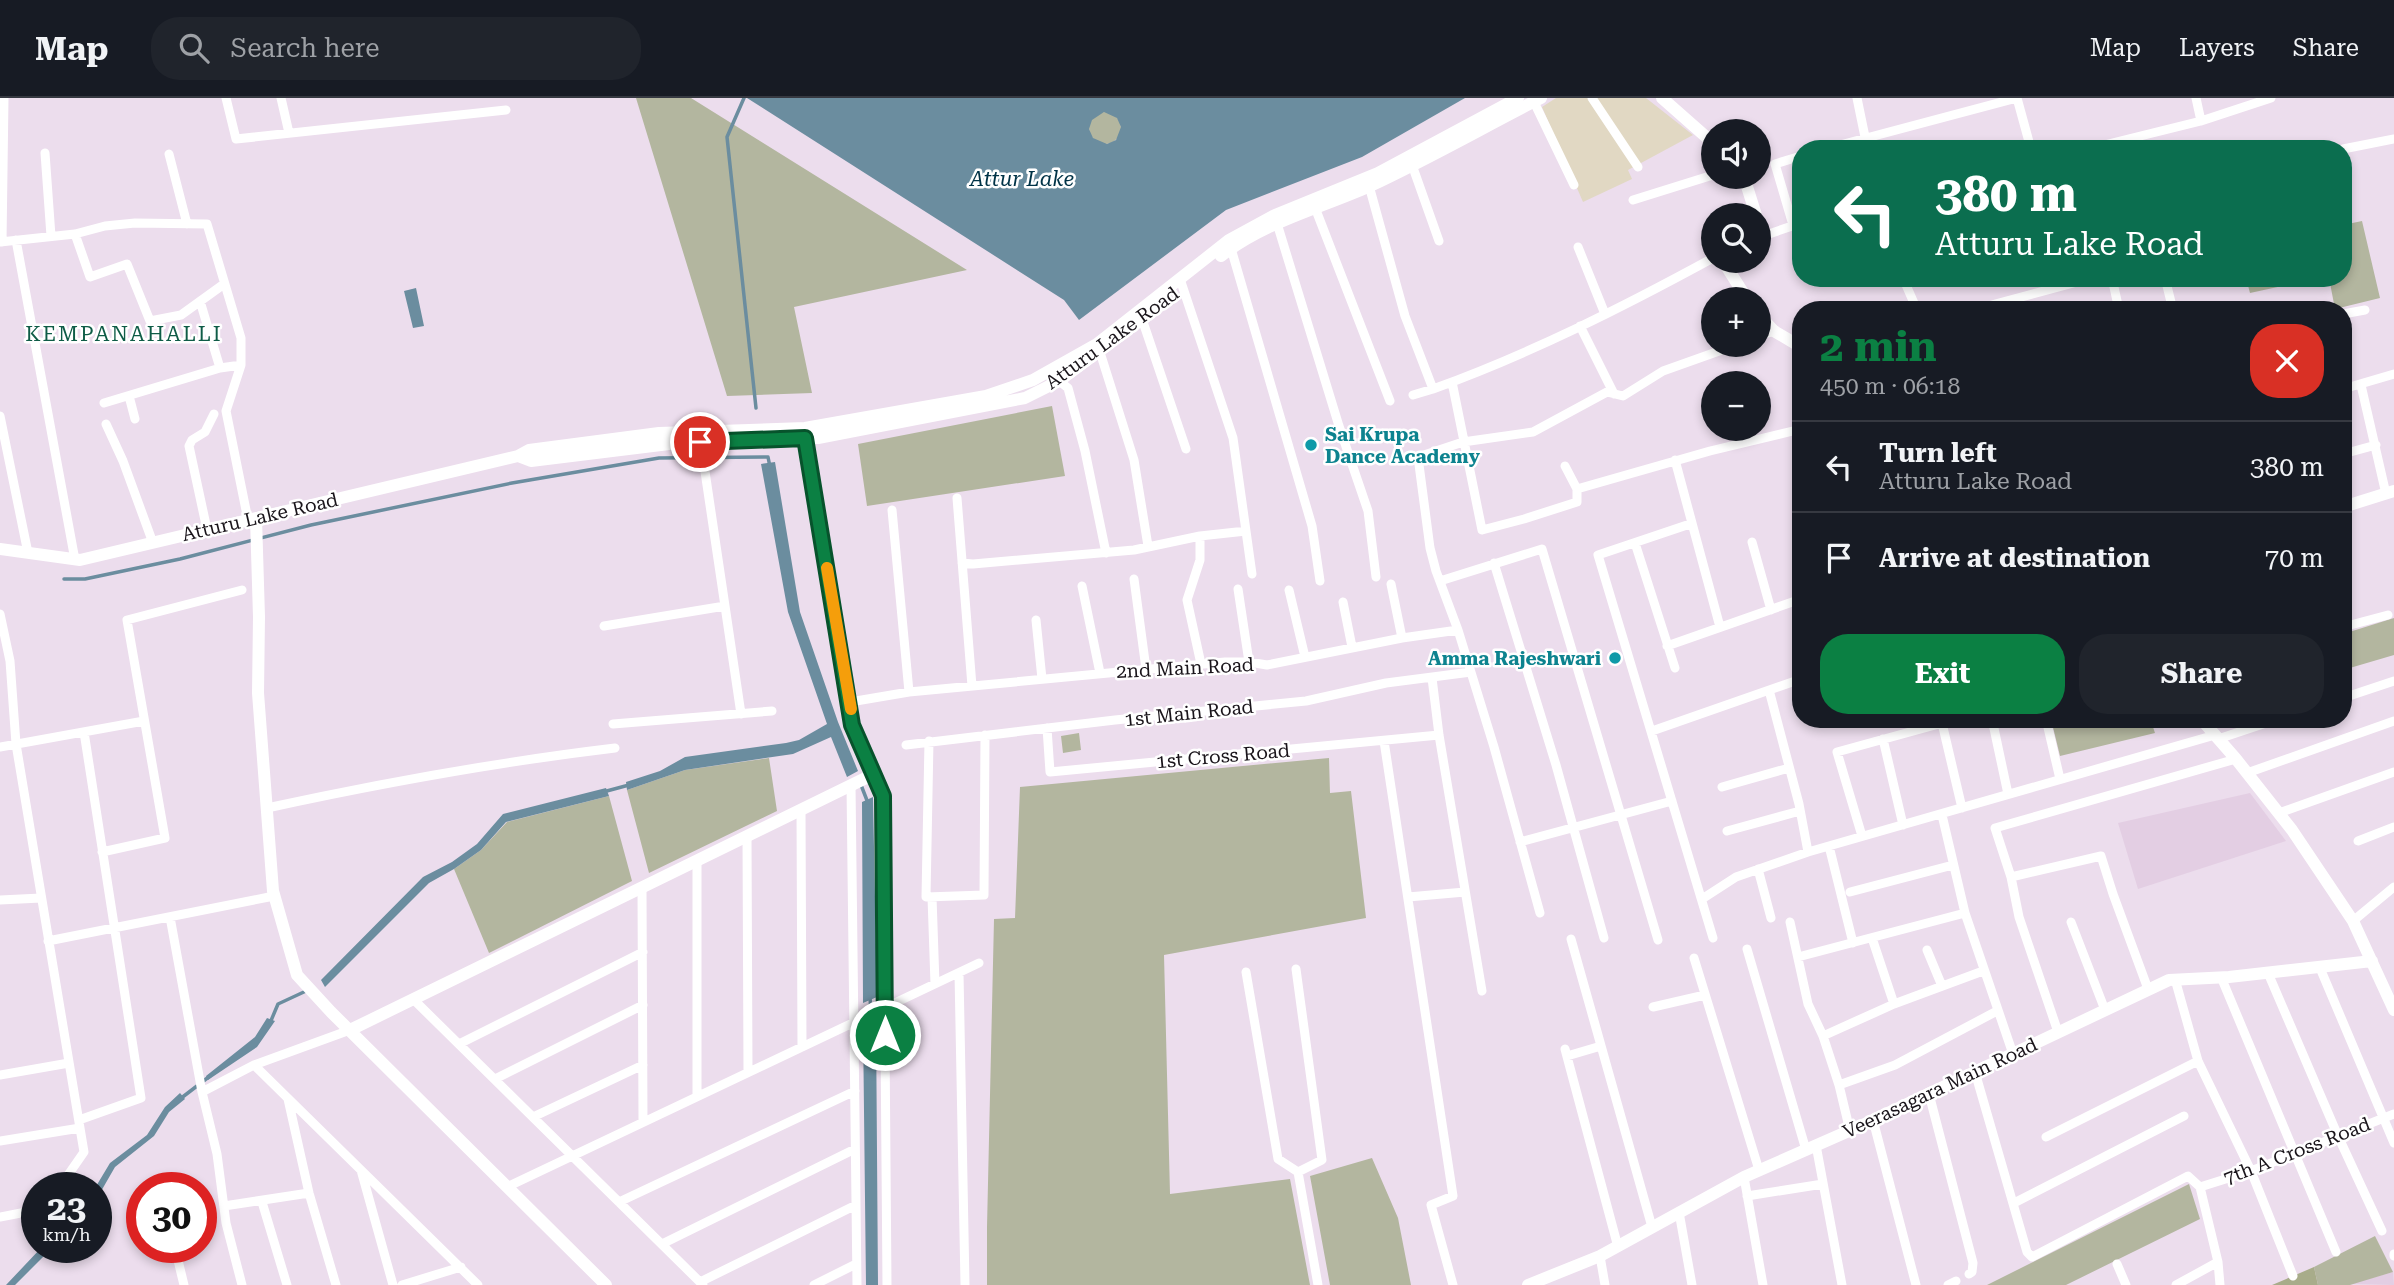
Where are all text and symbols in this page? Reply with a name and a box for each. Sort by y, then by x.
search box [151,17,641,80]
text: Map [35,29,109,68]
icon: search [175,29,213,67]
text: Search here [231,33,380,63]
text: Map [2090,34,2141,62]
text: Layers [2179,34,2255,62]
text: Share [2293,34,2359,62]
map controls [1701,119,1771,441]
button: sound [1701,119,1771,189]
text: 380 m [1935,166,2077,223]
water label: Attur Lake [968,167,1074,191]
icon: left [1820,168,1911,259]
button: search [1701,203,1771,273]
text: Atturu Lake Road [1935,225,2204,263]
street label: Atturu Lake Road [1041,282,1183,394]
button: + [1701,287,1771,357]
district label: KEMPANAHALLI [25,322,223,346]
text: 2 min [1820,322,1937,371]
button: close [2250,324,2324,398]
button: − [1701,371,1771,441]
text: 450 m · 06:18 [1820,373,1960,400]
pin [670,412,730,472]
icon: arrive [681,423,719,461]
place label: Sai Krupa Dance Academy [1325,423,1480,468]
marker: Sai Krupa Dance Academy [1303,437,1319,453]
text: Turn left [1879,438,1997,468]
icon: left [1820,448,1858,486]
text: 380 m [2250,452,2324,482]
text: Atturu Lake Road [1879,468,2072,495]
street label: Atturu Lake Road [180,488,340,546]
icon: arrive [1820,539,1858,577]
text: Arrive at destination [1879,543,2150,573]
text: 70 m [2265,543,2324,573]
button: Exit [1820,634,2065,714]
button: Share [2079,634,2324,714]
place label: Amma Rajeshwari [1428,647,1601,670]
marker: Amma Rajeshwari [1607,650,1623,666]
street label: 2nd Main Road [1116,653,1254,683]
street label: 1st Main Road [1123,695,1255,731]
street label: 1st Cross Road [1155,739,1291,773]
position arrow [848,998,922,1072]
street label: Veerasagara Main Road [1839,1033,2041,1143]
street label: 7th A Cross Road [2220,1112,2374,1190]
speed limit sign: 30 [126,1172,217,1263]
text: 23 [47,1188,86,1229]
text: km/h [42,1224,91,1245]

